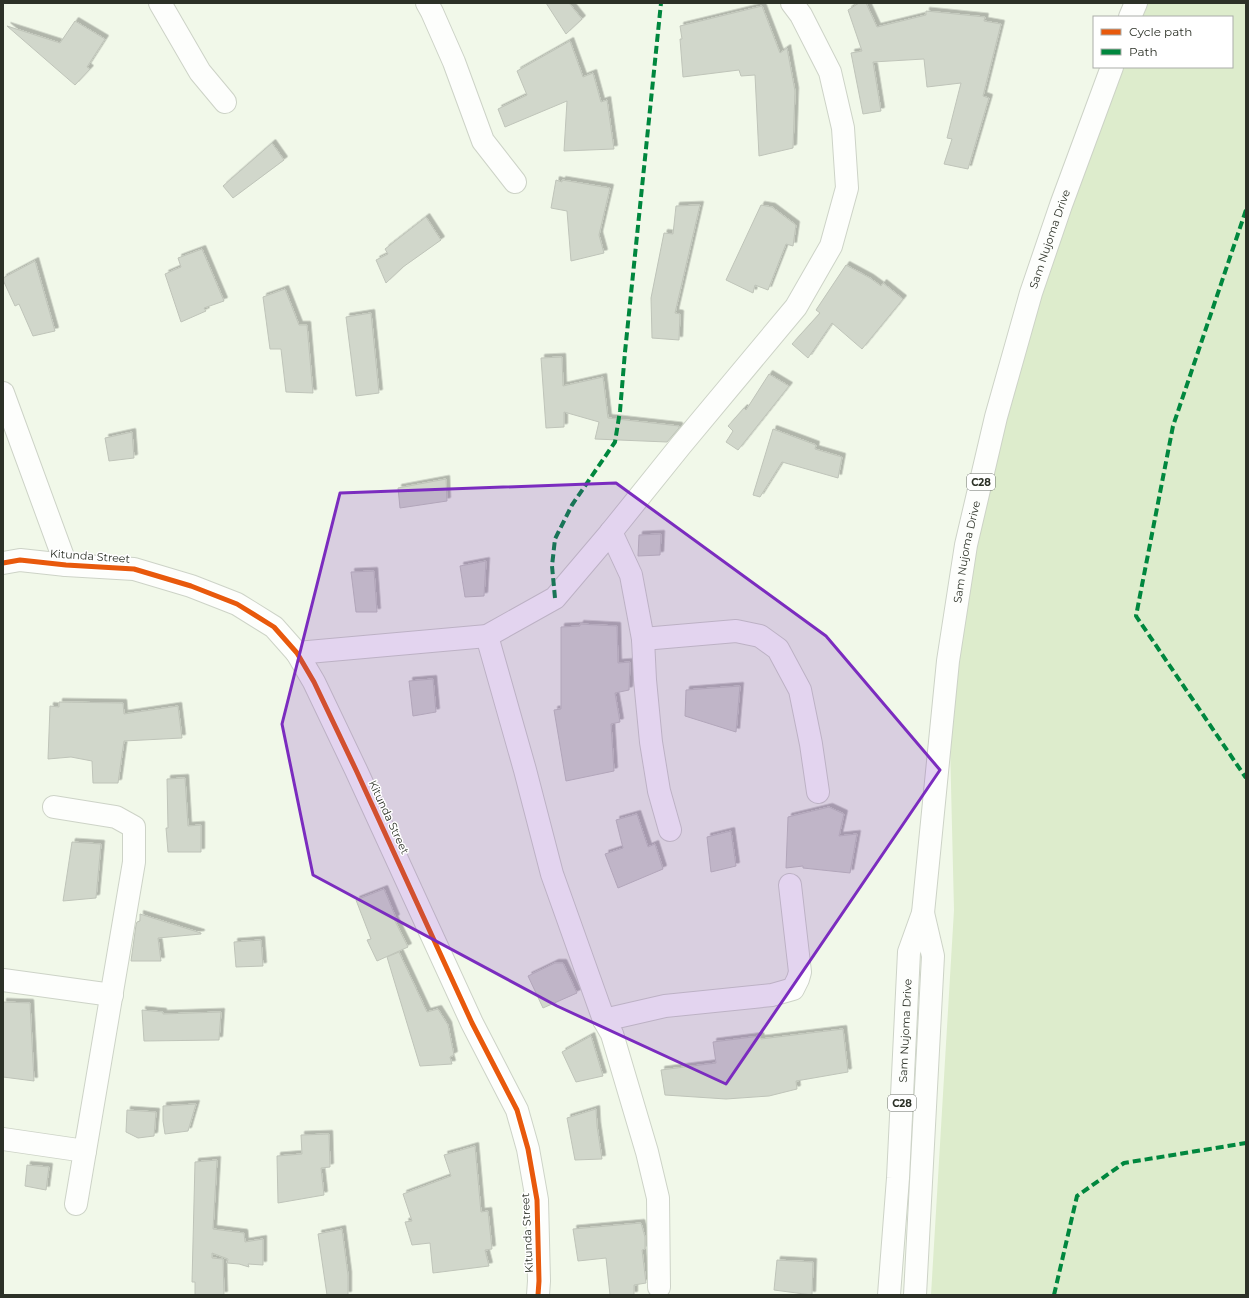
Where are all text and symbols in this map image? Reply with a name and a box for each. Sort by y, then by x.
legend [1093,16,1233,68]
text: Cycle path [1129,24,1192,39]
text: Path [1129,44,1158,59]
street label: Sam Nujoma Drive [1026,187,1073,291]
road number: C28 [967,474,995,490]
street label: Sam Nujoma Drive [950,499,983,604]
street label: Kitunda Street [50,546,131,566]
street label: Kitunda Street [366,778,412,857]
street label: Sam Nujoma Drive [896,978,915,1083]
road number: C28 [888,1095,916,1111]
street label: Kitunda Street [518,1192,536,1273]

